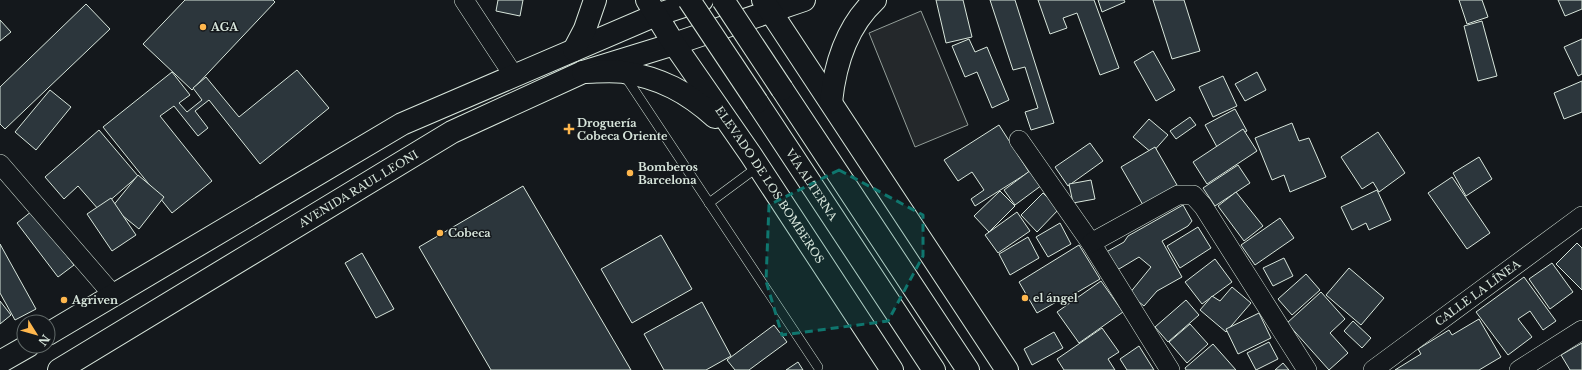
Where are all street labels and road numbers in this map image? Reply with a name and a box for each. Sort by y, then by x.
street label: ELEVADO DE LOS BOMBEROS [712,104,827,266]
street label: VÍA ALTERNA [782,145,841,224]
street label: AVENIDA RAUL LEONI [295,147,421,231]
street label: CALLE LA LÍNEA [1432,256,1524,329]

